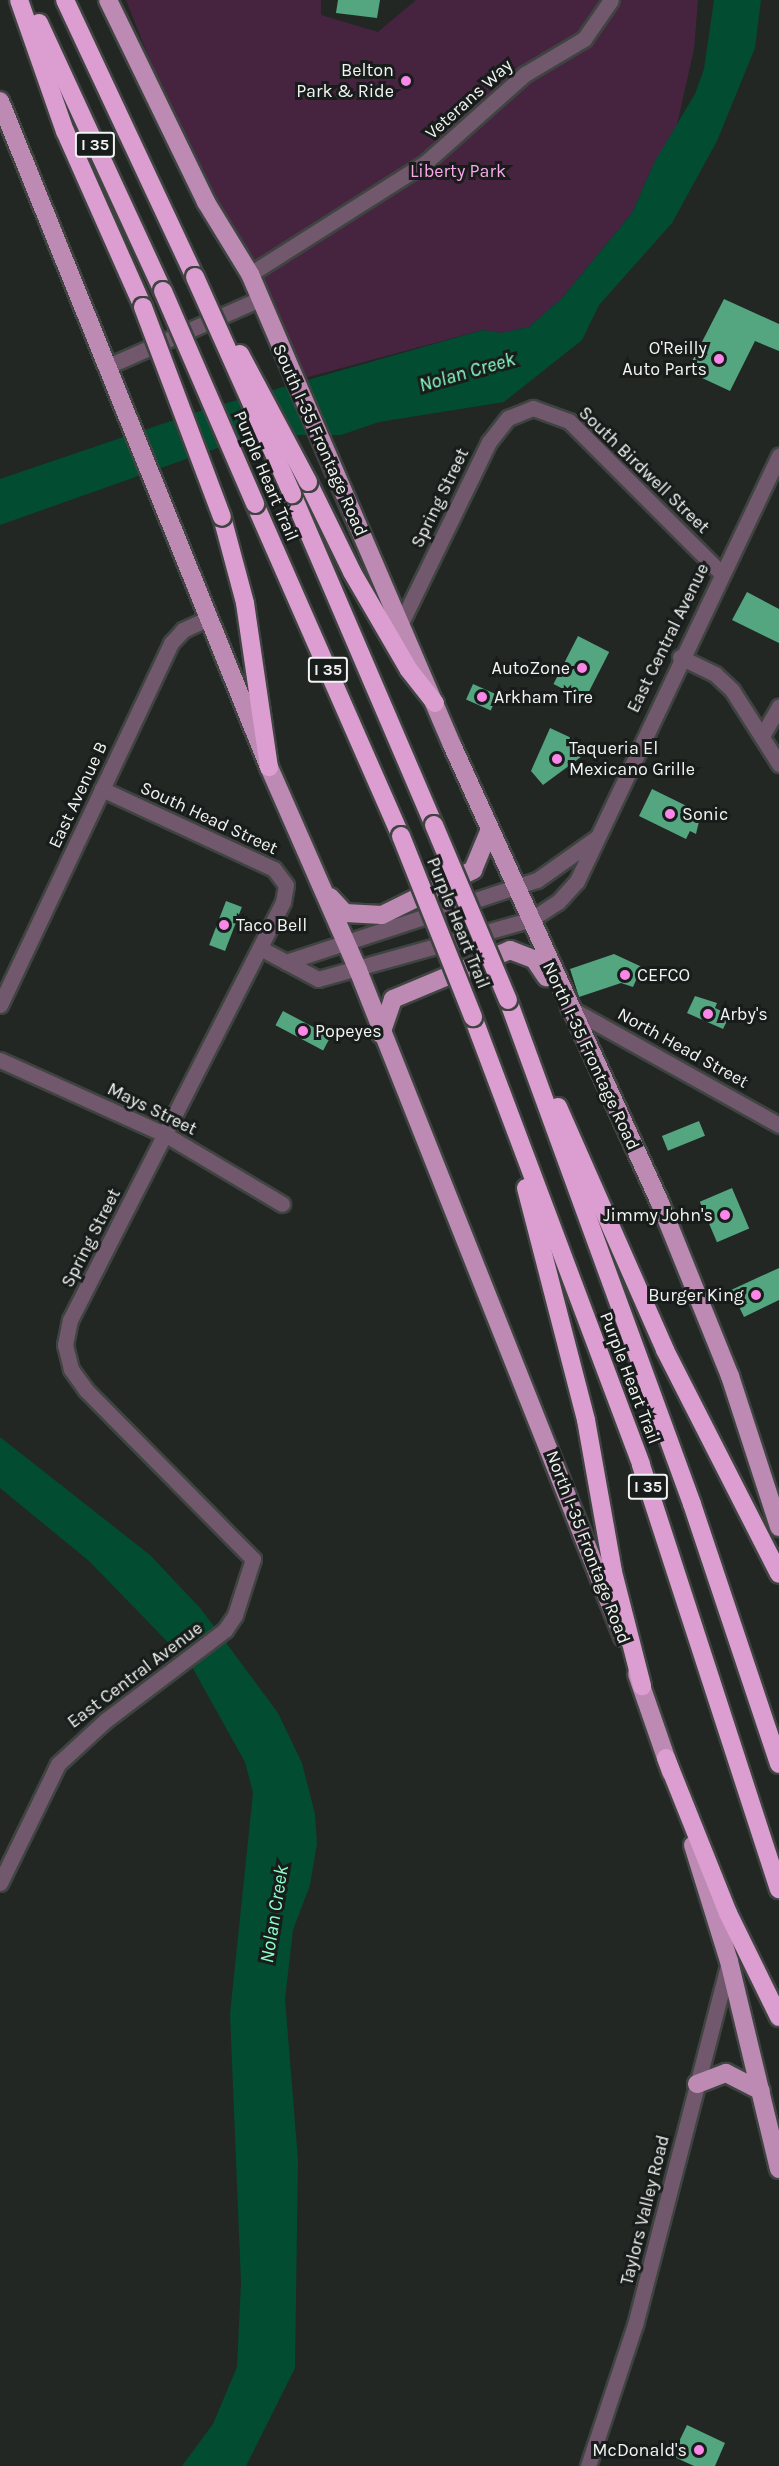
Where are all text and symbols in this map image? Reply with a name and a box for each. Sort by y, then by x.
street label: Veterans Way [421,54,517,144]
place label: Belton Park & Ride [296,60,394,103]
marker: Belton Park & Ride [399,74,413,88]
road number: I 35 [74,132,116,158]
park label: Liberty Park [410,160,506,182]
place label: O'Reilly Auto Parts [622,338,707,380]
street label: South I-35 Frontage Road [268,340,372,540]
water label: Nolan Creek [416,347,518,397]
marker: O'Reilly Auto Parts [712,352,726,366]
street label: South Birdwell Street [574,402,714,538]
street label: Purple Heart Trail [229,407,303,545]
street label: Spring Street [407,445,473,551]
street label: East Central Avenue [622,560,714,716]
road number: I 35 [307,657,349,683]
place label: AutoZone [492,657,570,679]
marker: AutoZone [575,661,589,675]
place label: Arkham Tire [494,686,593,708]
marker: Arkham Tire [475,690,489,704]
street label: East Avenue B [44,738,112,852]
place label: Taqueria El Mexicano Grille [569,738,695,780]
marker: Taqueria El Mexicano Grille [550,752,564,766]
street label: South Head Street [137,777,281,859]
place label: Sonic [682,803,728,825]
marker: Sonic [663,807,677,821]
street label: Purple Heart Trail [422,854,494,992]
place label: Taco Bell [236,914,307,936]
marker: Taco Bell [217,918,231,932]
street label: North I-35 Frontage Road [538,958,644,1154]
place label: CEFCO [637,964,690,986]
marker: CEFCO [618,968,632,982]
street label: North Head Street [614,1003,752,1093]
place label: Arby's [720,1003,768,1025]
marker: Arby's [701,1007,715,1021]
place label: Popeyes [315,1020,382,1042]
marker: Popeyes [296,1024,310,1038]
street label: Mays Street [104,1078,200,1140]
street label: Spring Street [57,1185,125,1291]
place label: Jimmy John's [603,1204,713,1226]
marker: Jimmy John's [718,1208,732,1222]
place label: Burger King [648,1284,744,1306]
marker: Burger King [749,1288,763,1302]
street label: Purple Heart Trail [595,1309,665,1447]
street label: North I-35 Frontage Road [541,1447,635,1647]
road number: I 35 [627,1474,669,1500]
street label: East Central Avenue [63,1617,207,1733]
water label: Nolan Creek [254,1863,294,1965]
street label: Taylors Valley Road [616,2133,674,2287]
place label: McDonald's [592,2439,687,2461]
marker: McDonald's [692,2443,706,2457]

